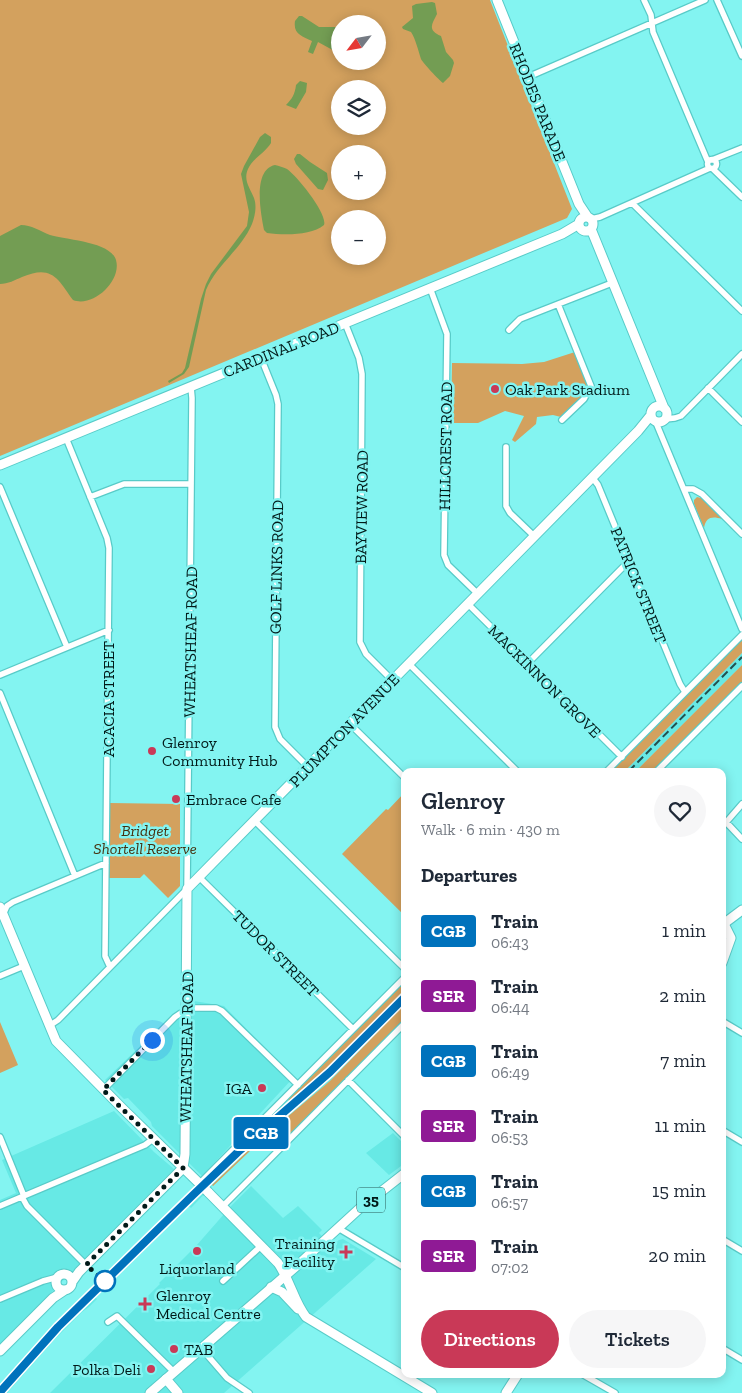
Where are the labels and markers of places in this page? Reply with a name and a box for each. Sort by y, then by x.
place label: Oak Park Stadium [505,380,630,399]
marker: Oak Park Stadium [489,383,501,395]
place label: Glenroy Community Hub [162,733,277,770]
marker: Glenroy Community Hub [146,745,158,757]
place label: Embrace Cafe [186,790,281,809]
marker: Embrace Cafe [170,793,182,805]
place label: IGA [226,1079,253,1098]
marker: IGA [256,1082,268,1094]
place label: Training Facility [275,1234,336,1271]
marker: Liquorland [191,1245,203,1257]
marker: Training Facility [339,1245,353,1259]
place label: Liquorland [159,1259,235,1278]
unlabelled marker [94,1270,116,1292]
place label: Glenroy Medical Centre [156,1286,261,1323]
marker: Glenroy Medical Centre [138,1297,152,1311]
place label: TAB [184,1340,213,1359]
marker: TAB [168,1343,180,1355]
place label: Polka Deli [72,1360,142,1379]
marker: Polka Deli [145,1363,157,1375]

